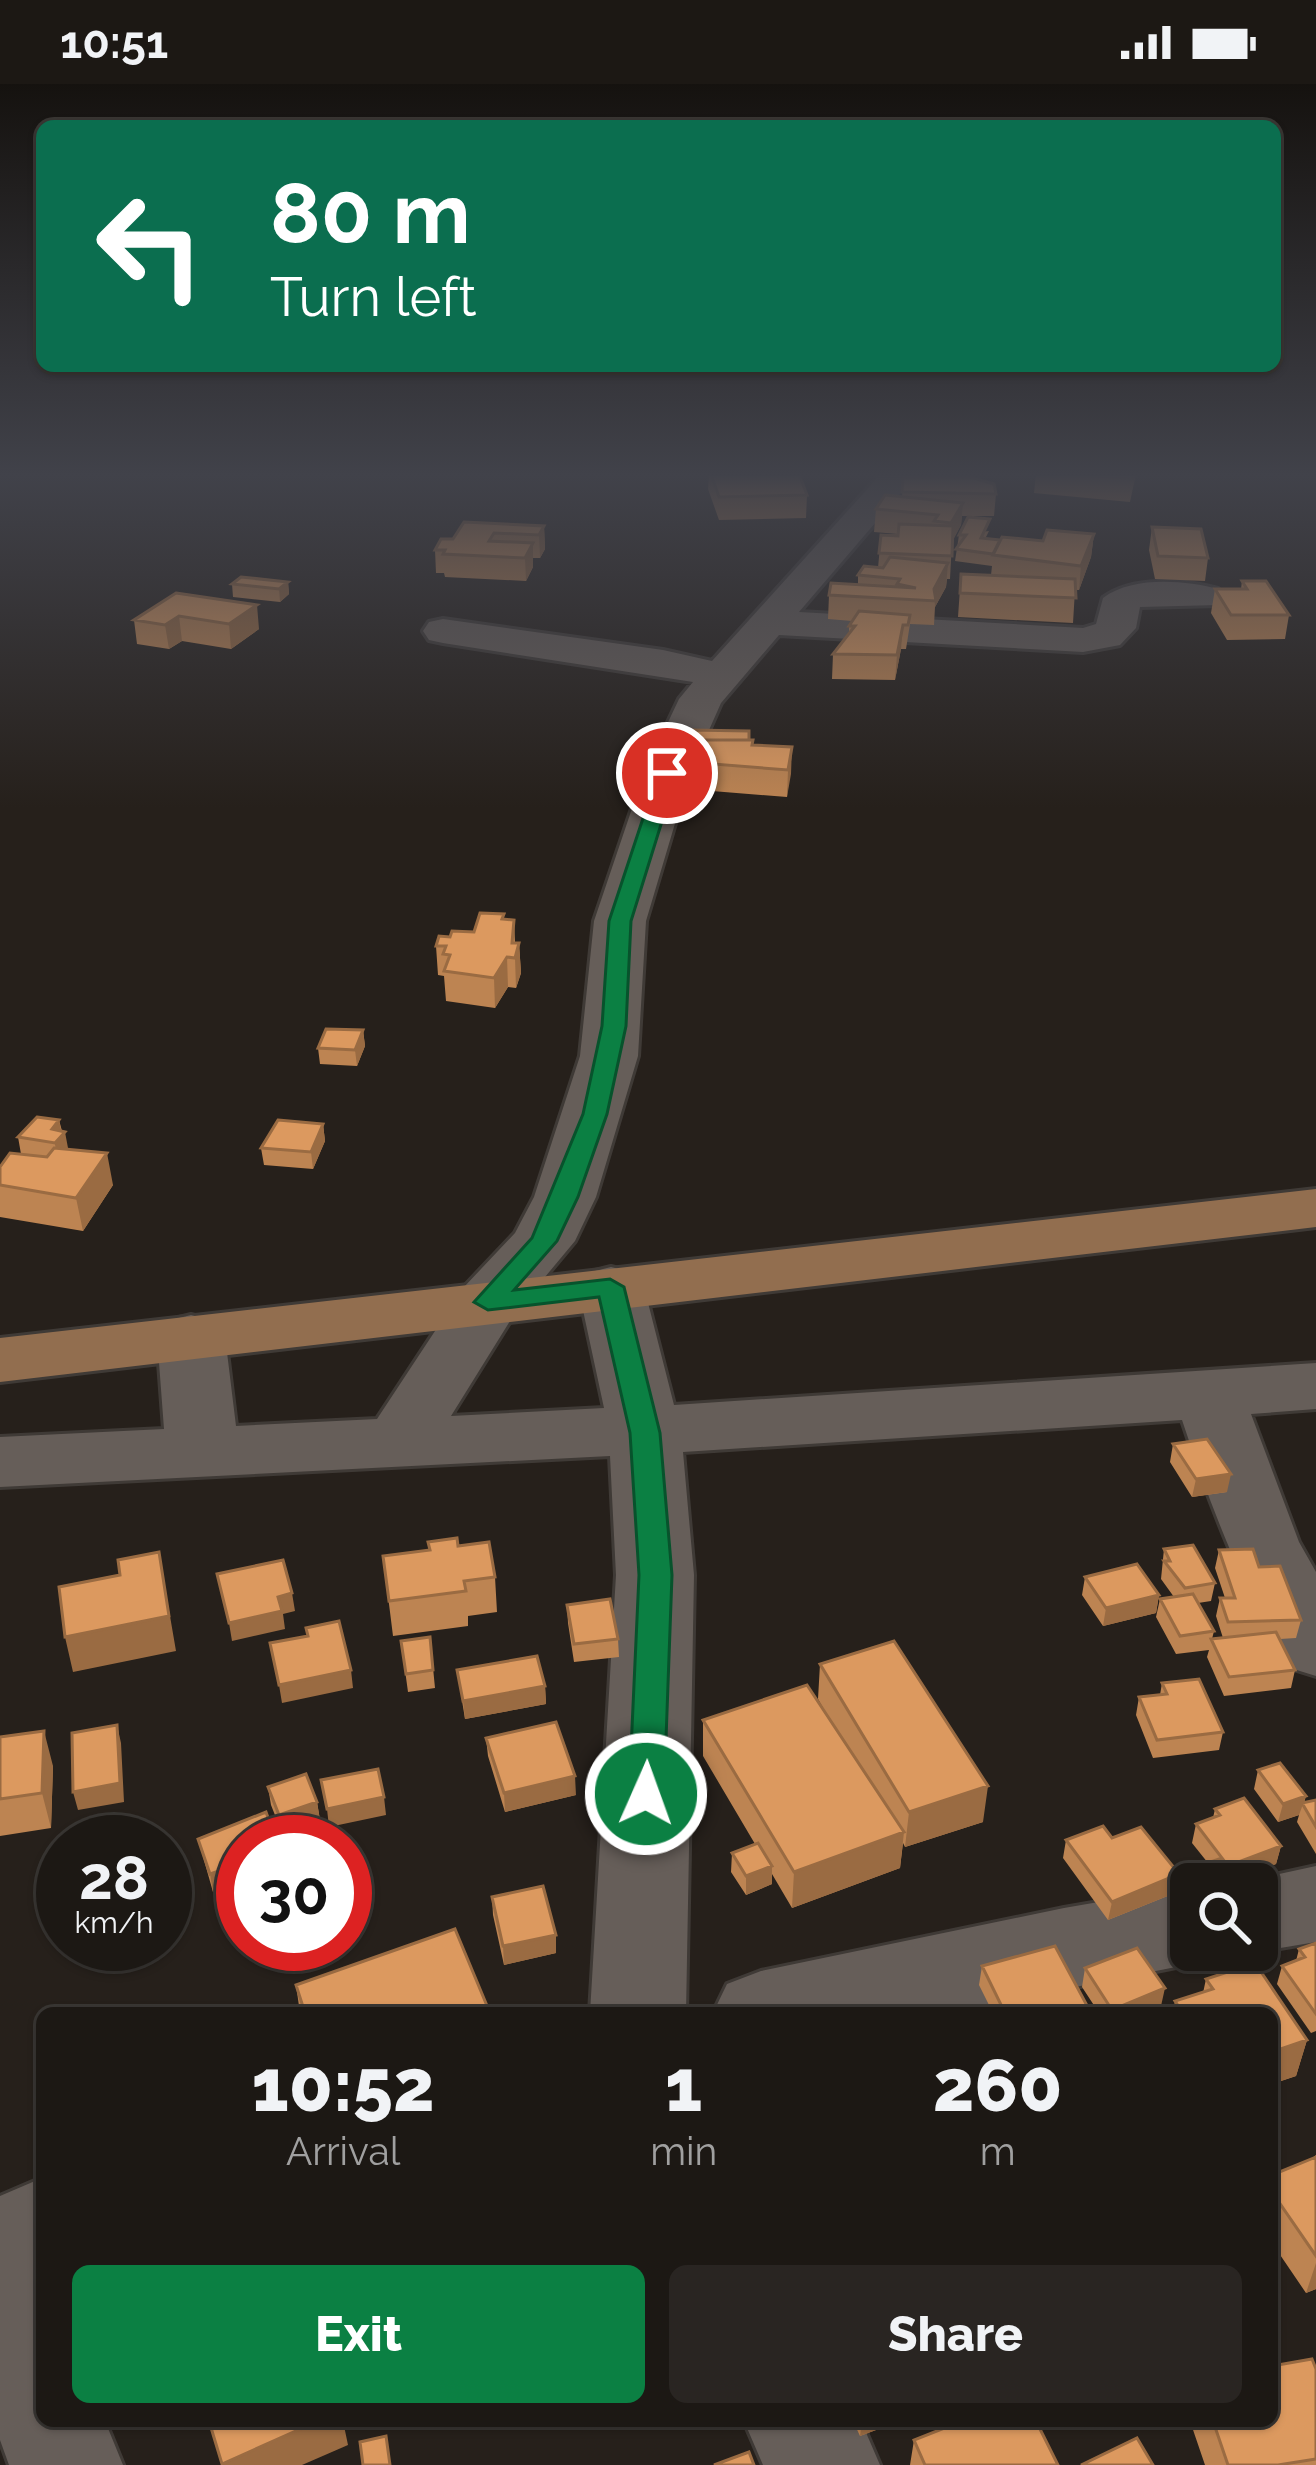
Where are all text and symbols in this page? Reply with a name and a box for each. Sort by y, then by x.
text: 10:51 [60,16,168,69]
text: 80 m [270,164,471,263]
icon: left [72,168,228,324]
text: Turn left [270,265,477,329]
pin [616,722,718,824]
icon: arrive [634,740,700,806]
position arrow [583,1731,709,1857]
speed limit sign: 30 [216,1815,372,1971]
text: 28 [79,1843,149,1913]
map controls [1170,1863,1278,1971]
button: search [1170,1863,1278,1971]
text: km/h [74,1905,154,1940]
text: 10:52 [251,2043,435,2128]
text: 1 [665,2043,702,2128]
text: 260 [933,2043,1062,2128]
text: Arrival [286,2128,400,2174]
text: min [650,2128,717,2174]
text: m [980,2128,1016,2174]
button: Exit [72,2265,645,2403]
button: Share [669,2265,1242,2403]

